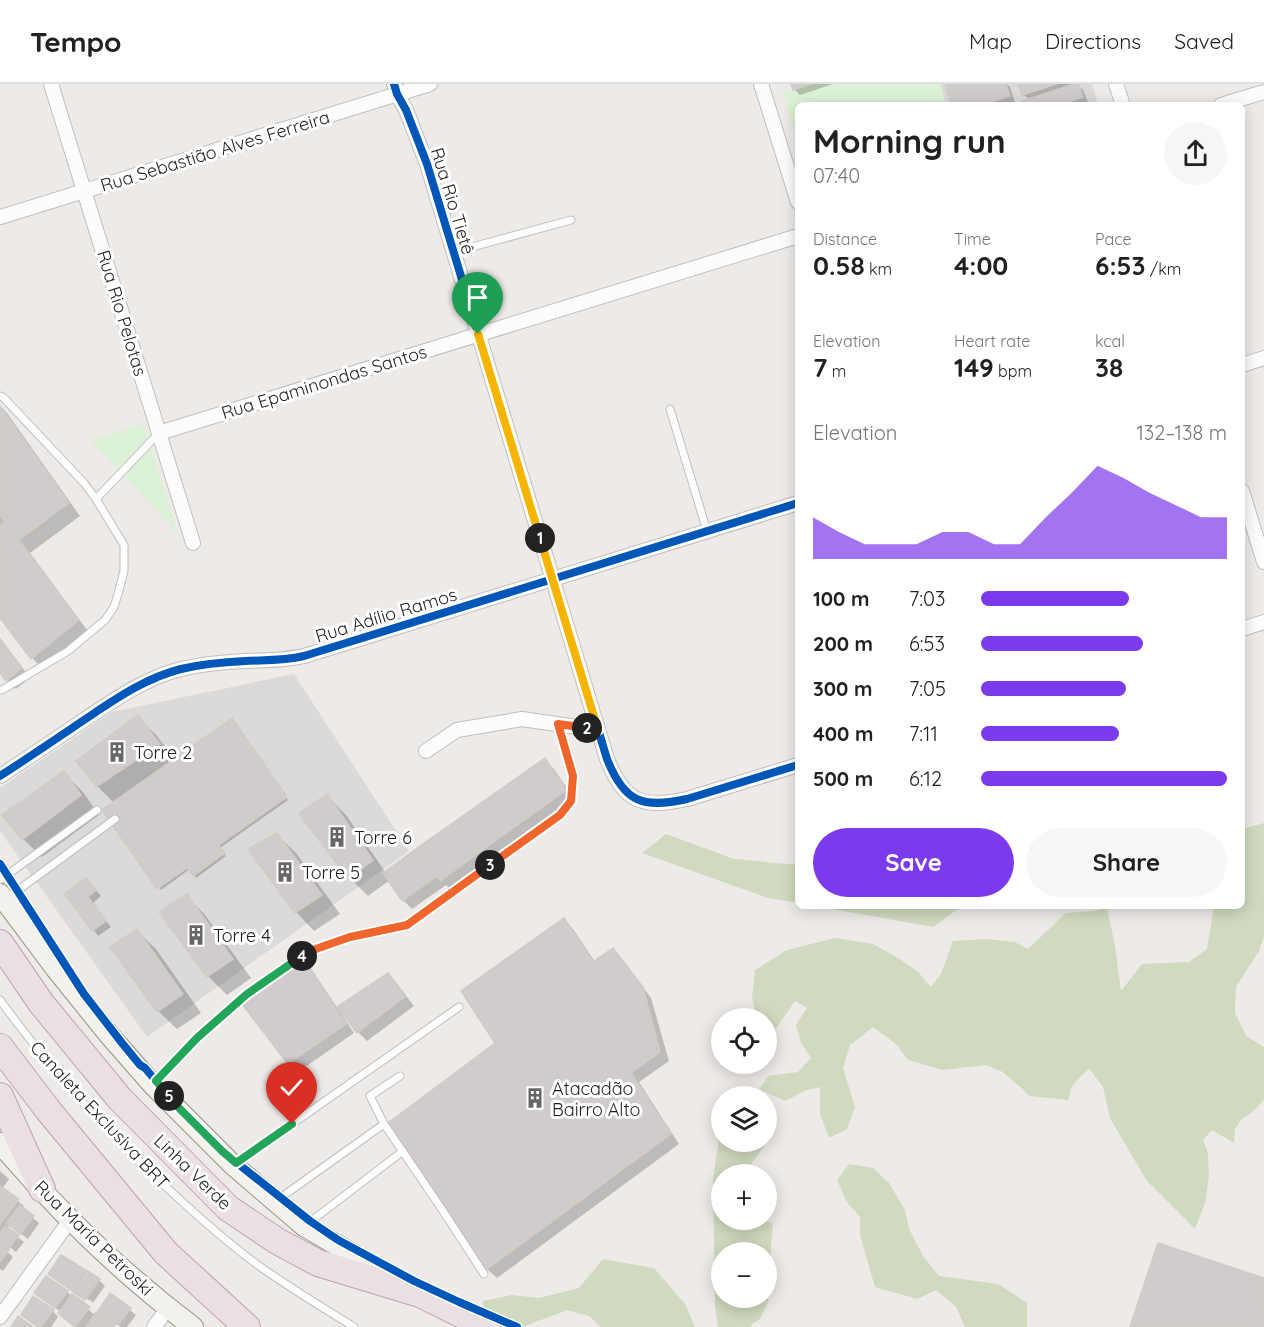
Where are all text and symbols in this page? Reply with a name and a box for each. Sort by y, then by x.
text: Tempo [30,24,122,59]
text: Map [969,28,1012,54]
text: Directions [1045,28,1141,54]
text: Saved [1174,28,1234,54]
street label: Rua Sebastião Alves Ferreira [98,105,332,197]
text: Morning run [813,120,1006,161]
button: share [1164,122,1227,185]
street label: Rua Rio Tietê [426,145,480,257]
text: 07:40 [813,163,860,188]
text: Distance [813,229,877,249]
text: Time [954,229,991,249]
text: Pace [1095,229,1131,249]
street label: Rua Rio Pelotas [92,247,152,379]
text: 0.58 [813,249,865,282]
text: 4:00 [954,249,1008,282]
text: 6:53 [1095,249,1145,282]
text: km [865,259,892,279]
text: /km [1145,259,1181,279]
pin [452,272,503,334]
icon: arrive [461,281,494,314]
text: Elevation [813,331,880,351]
text: Heart rate [954,331,1030,351]
text: kcal [1095,331,1125,351]
street label: Rua Epaminondas Santos [218,340,430,424]
text: 7 [813,351,827,384]
text: 149 [954,351,994,384]
text: 38 [1095,351,1123,384]
text: m [827,361,846,381]
text: bpm [994,361,1032,381]
text: Elevation [813,420,897,445]
text: 132–138 m [1136,420,1227,445]
pin: 1 [525,523,555,553]
text: 1 [537,528,543,548]
street label: Rua Adílio Ramos [312,583,460,647]
text: 100 m [813,586,869,611]
text: 7:03 [909,586,945,611]
text: 200 m [813,631,873,656]
text: 6:53 [909,631,945,656]
text: 300 m [813,676,872,701]
text: 7:05 [909,676,946,701]
pin: 2 [572,713,602,743]
text: 2 [582,718,592,738]
text: 400 m [813,721,873,746]
text: 7:11 [909,721,938,746]
building icon: Torre 2 [105,740,129,764]
place label: Torre 2 [134,741,192,764]
text: 500 m [813,766,873,791]
text: 6:12 [909,766,942,791]
building icon: Torre 6 [325,825,349,849]
place label: Torre 6 [354,826,412,849]
button: Save [813,828,1014,897]
button: Share [1026,828,1227,897]
pin: 3 [475,850,505,880]
text: 3 [486,855,494,875]
building icon: Torre 5 [273,860,297,884]
place label: Torre 5 [302,861,360,884]
building icon: Torre 4 [184,923,208,947]
place label: Torre 4 [213,924,271,947]
pin: 4 [287,941,317,971]
text: 4 [297,946,307,966]
map controls [711,1008,777,1308]
button: locate [711,1008,777,1074]
street label: Canaleta Exclusiva BRT [25,1036,175,1194]
pin [266,1062,317,1124]
icon: check [275,1071,308,1104]
place label: Atacadão Bairro Alto [552,1077,640,1121]
pin: 5 [154,1081,184,1111]
text: 5 [164,1086,174,1106]
building icon: Atacadão Bairro Alto [523,1086,547,1110]
button: layers [711,1086,777,1152]
street label: Linha Verde [149,1129,237,1215]
button: + [711,1164,777,1230]
street label: Rua Maria Petroski [30,1175,158,1301]
button: − [711,1242,777,1308]

